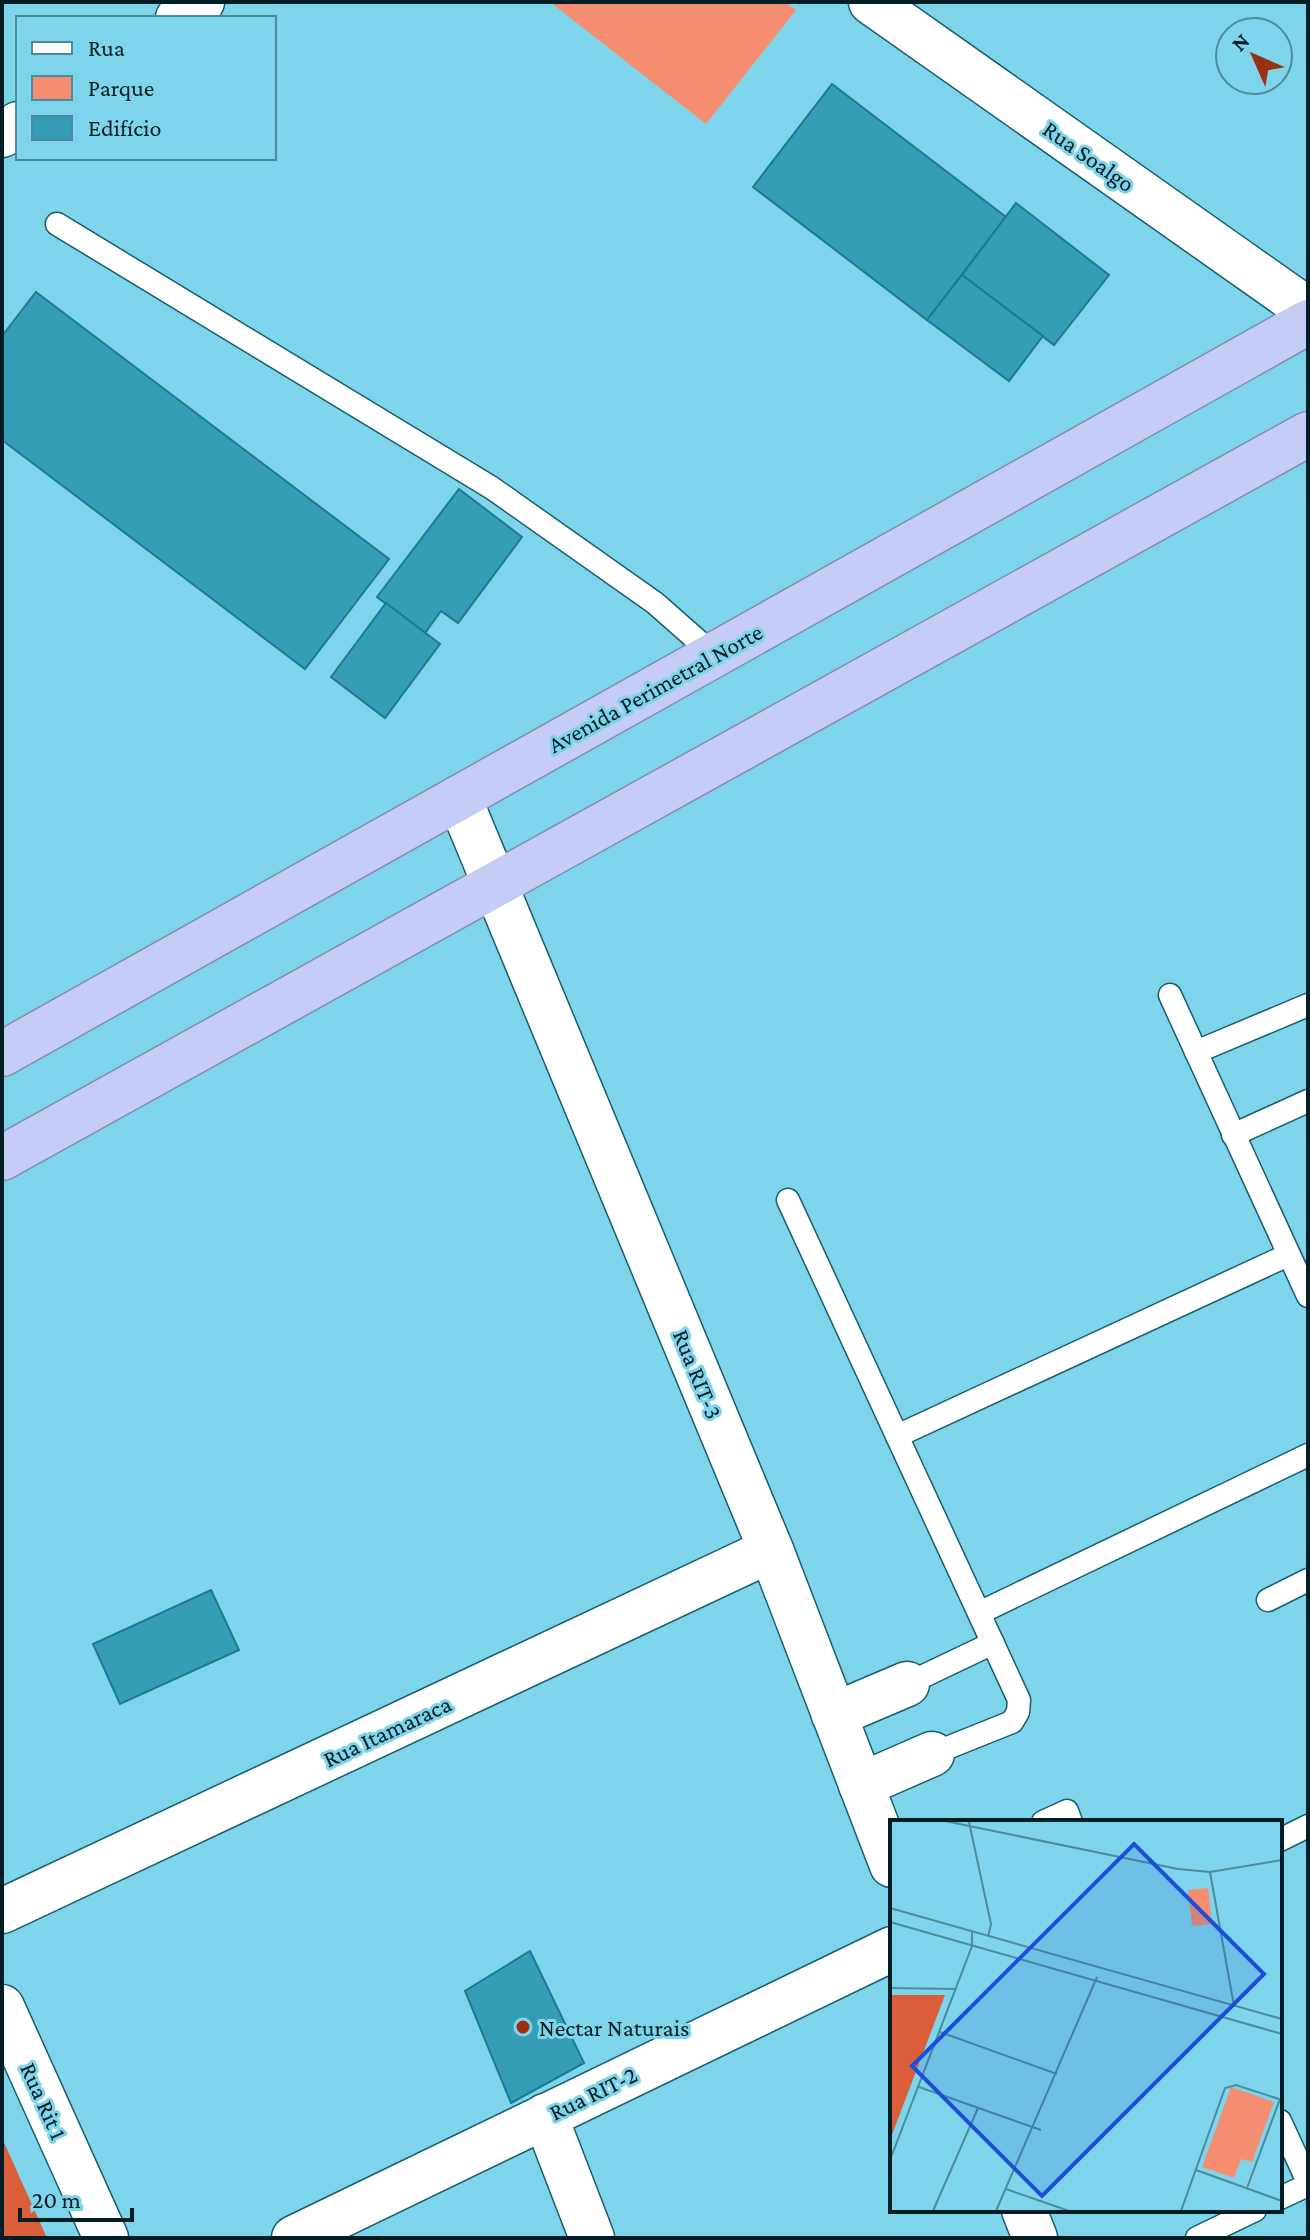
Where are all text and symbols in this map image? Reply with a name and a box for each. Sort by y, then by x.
legend [16,16,276,160]
north arrow [1214,16,1294,96]
text: N [1226,28,1254,56]
text: Rua [88,34,125,61]
text: Parque [88,74,154,101]
text: Edifício [88,114,161,141]
street label: Rua Soalgo [1038,115,1140,197]
street label: Avenida Perimetral Norte [543,618,767,758]
street label: Rua RIT-3 [668,1325,728,1423]
street label: Rua Itamaraca [319,1690,455,1772]
inset map [890,1820,1282,2212]
place label: Nectar Naturais [539,2014,689,2041]
marker: Nectar Naturais [514,2018,532,2036]
street label: Rua Rit 1 [15,2058,73,2144]
street label: Rua RIT-2 [545,2060,641,2126]
scale bar [20,2172,132,2222]
text: 20 m [32,2186,81,2213]

